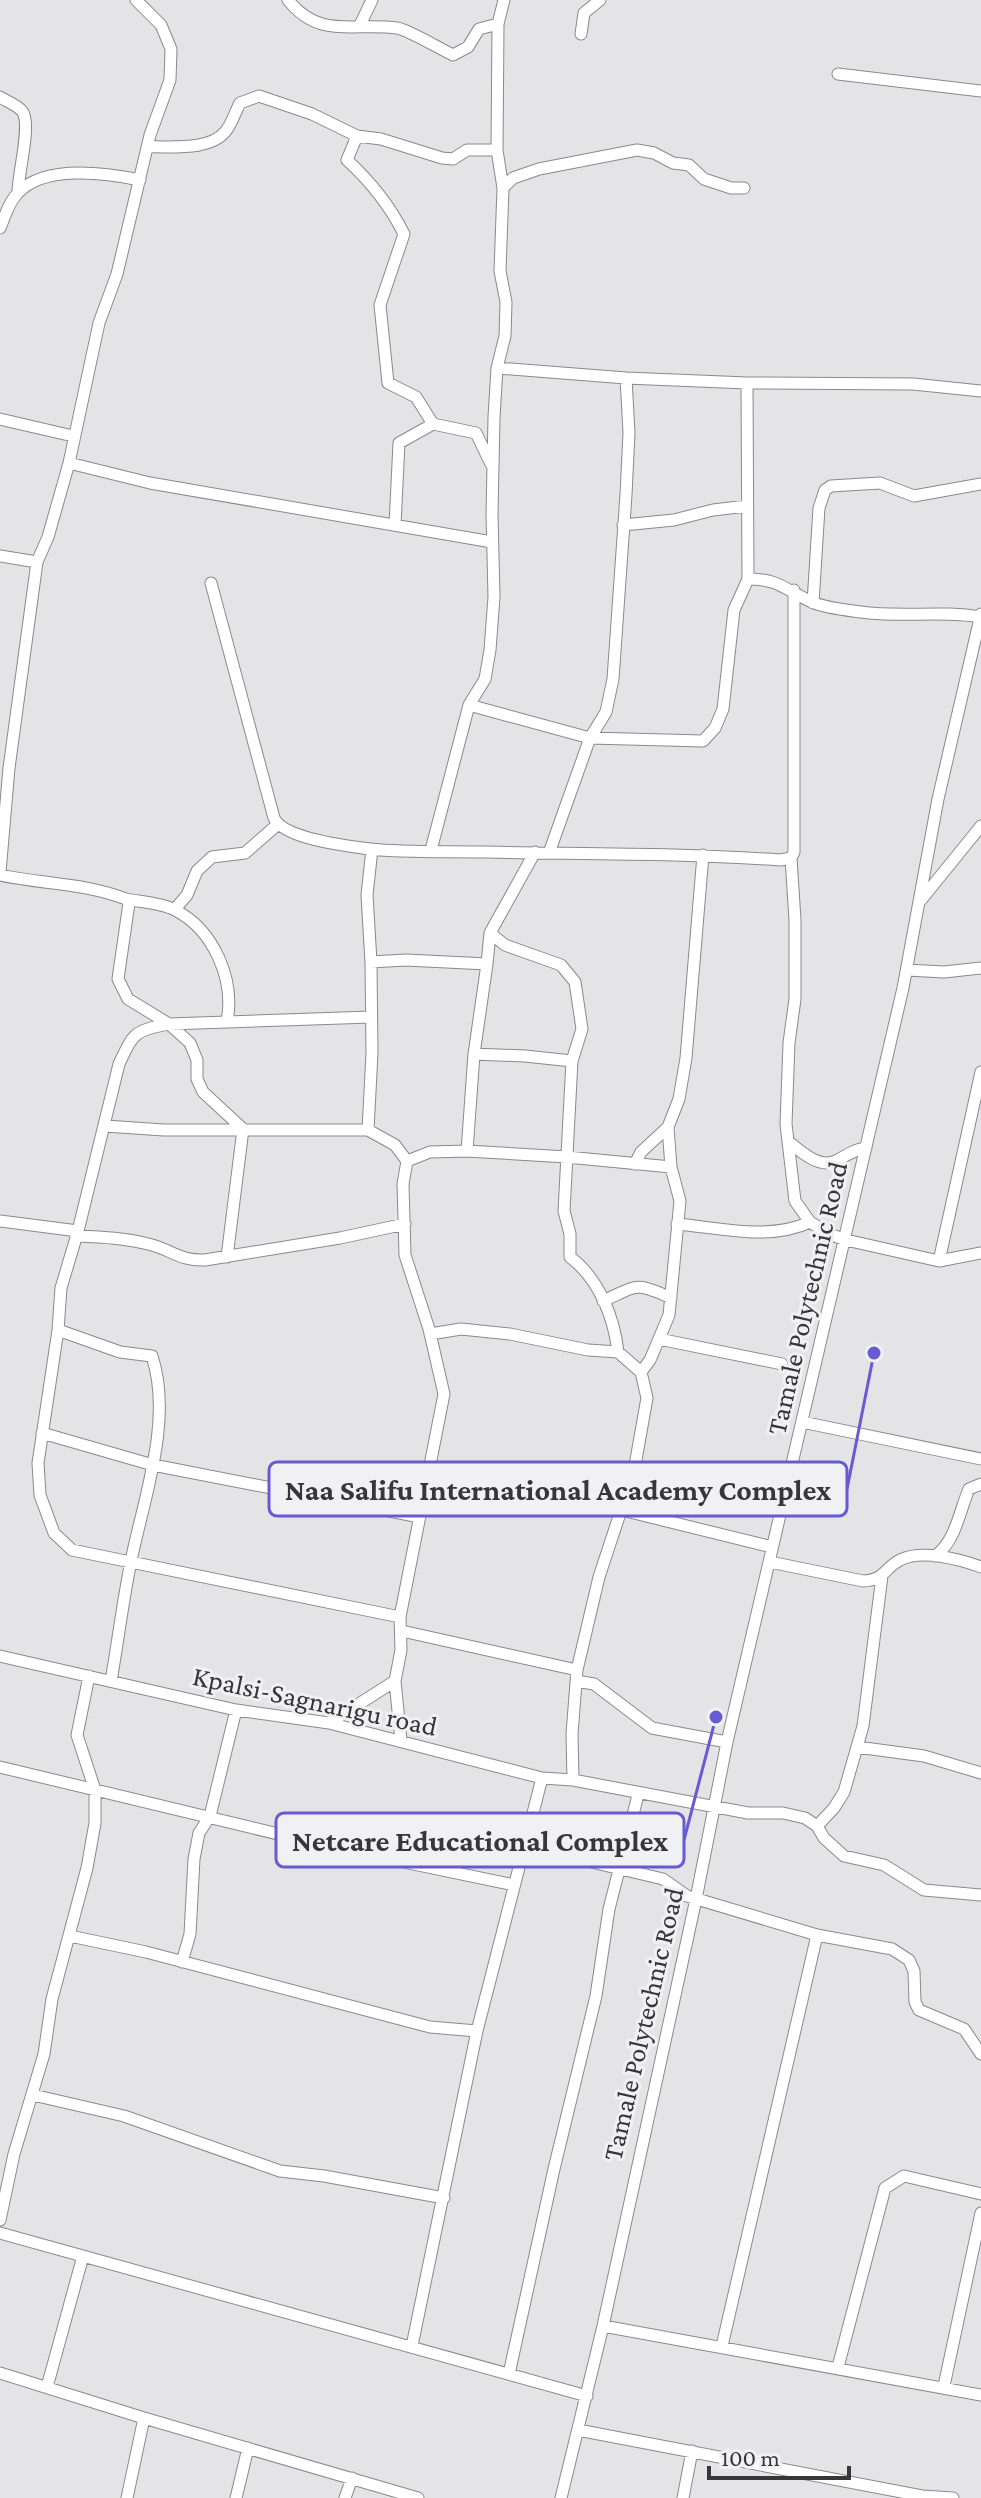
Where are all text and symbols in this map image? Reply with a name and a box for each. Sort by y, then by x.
street label: Tamale Polytechnic Road [760,1158,854,1438]
callout: Naa Salifu International Academy Complex [269,1462,847,1516]
text: Naa Salifu International Academy Complex [285,1473,832,1506]
street label: Kpalsi-Sagnarigu road [190,1660,440,1742]
callout: Netcare Educational Complex [276,1813,684,1867]
text: Netcare Educational Complex [292,1824,669,1857]
street label: Tamale Polytechnic Road [596,1884,690,2164]
scale bar [709,2430,849,2480]
text: 100 m [721,2444,780,2471]

